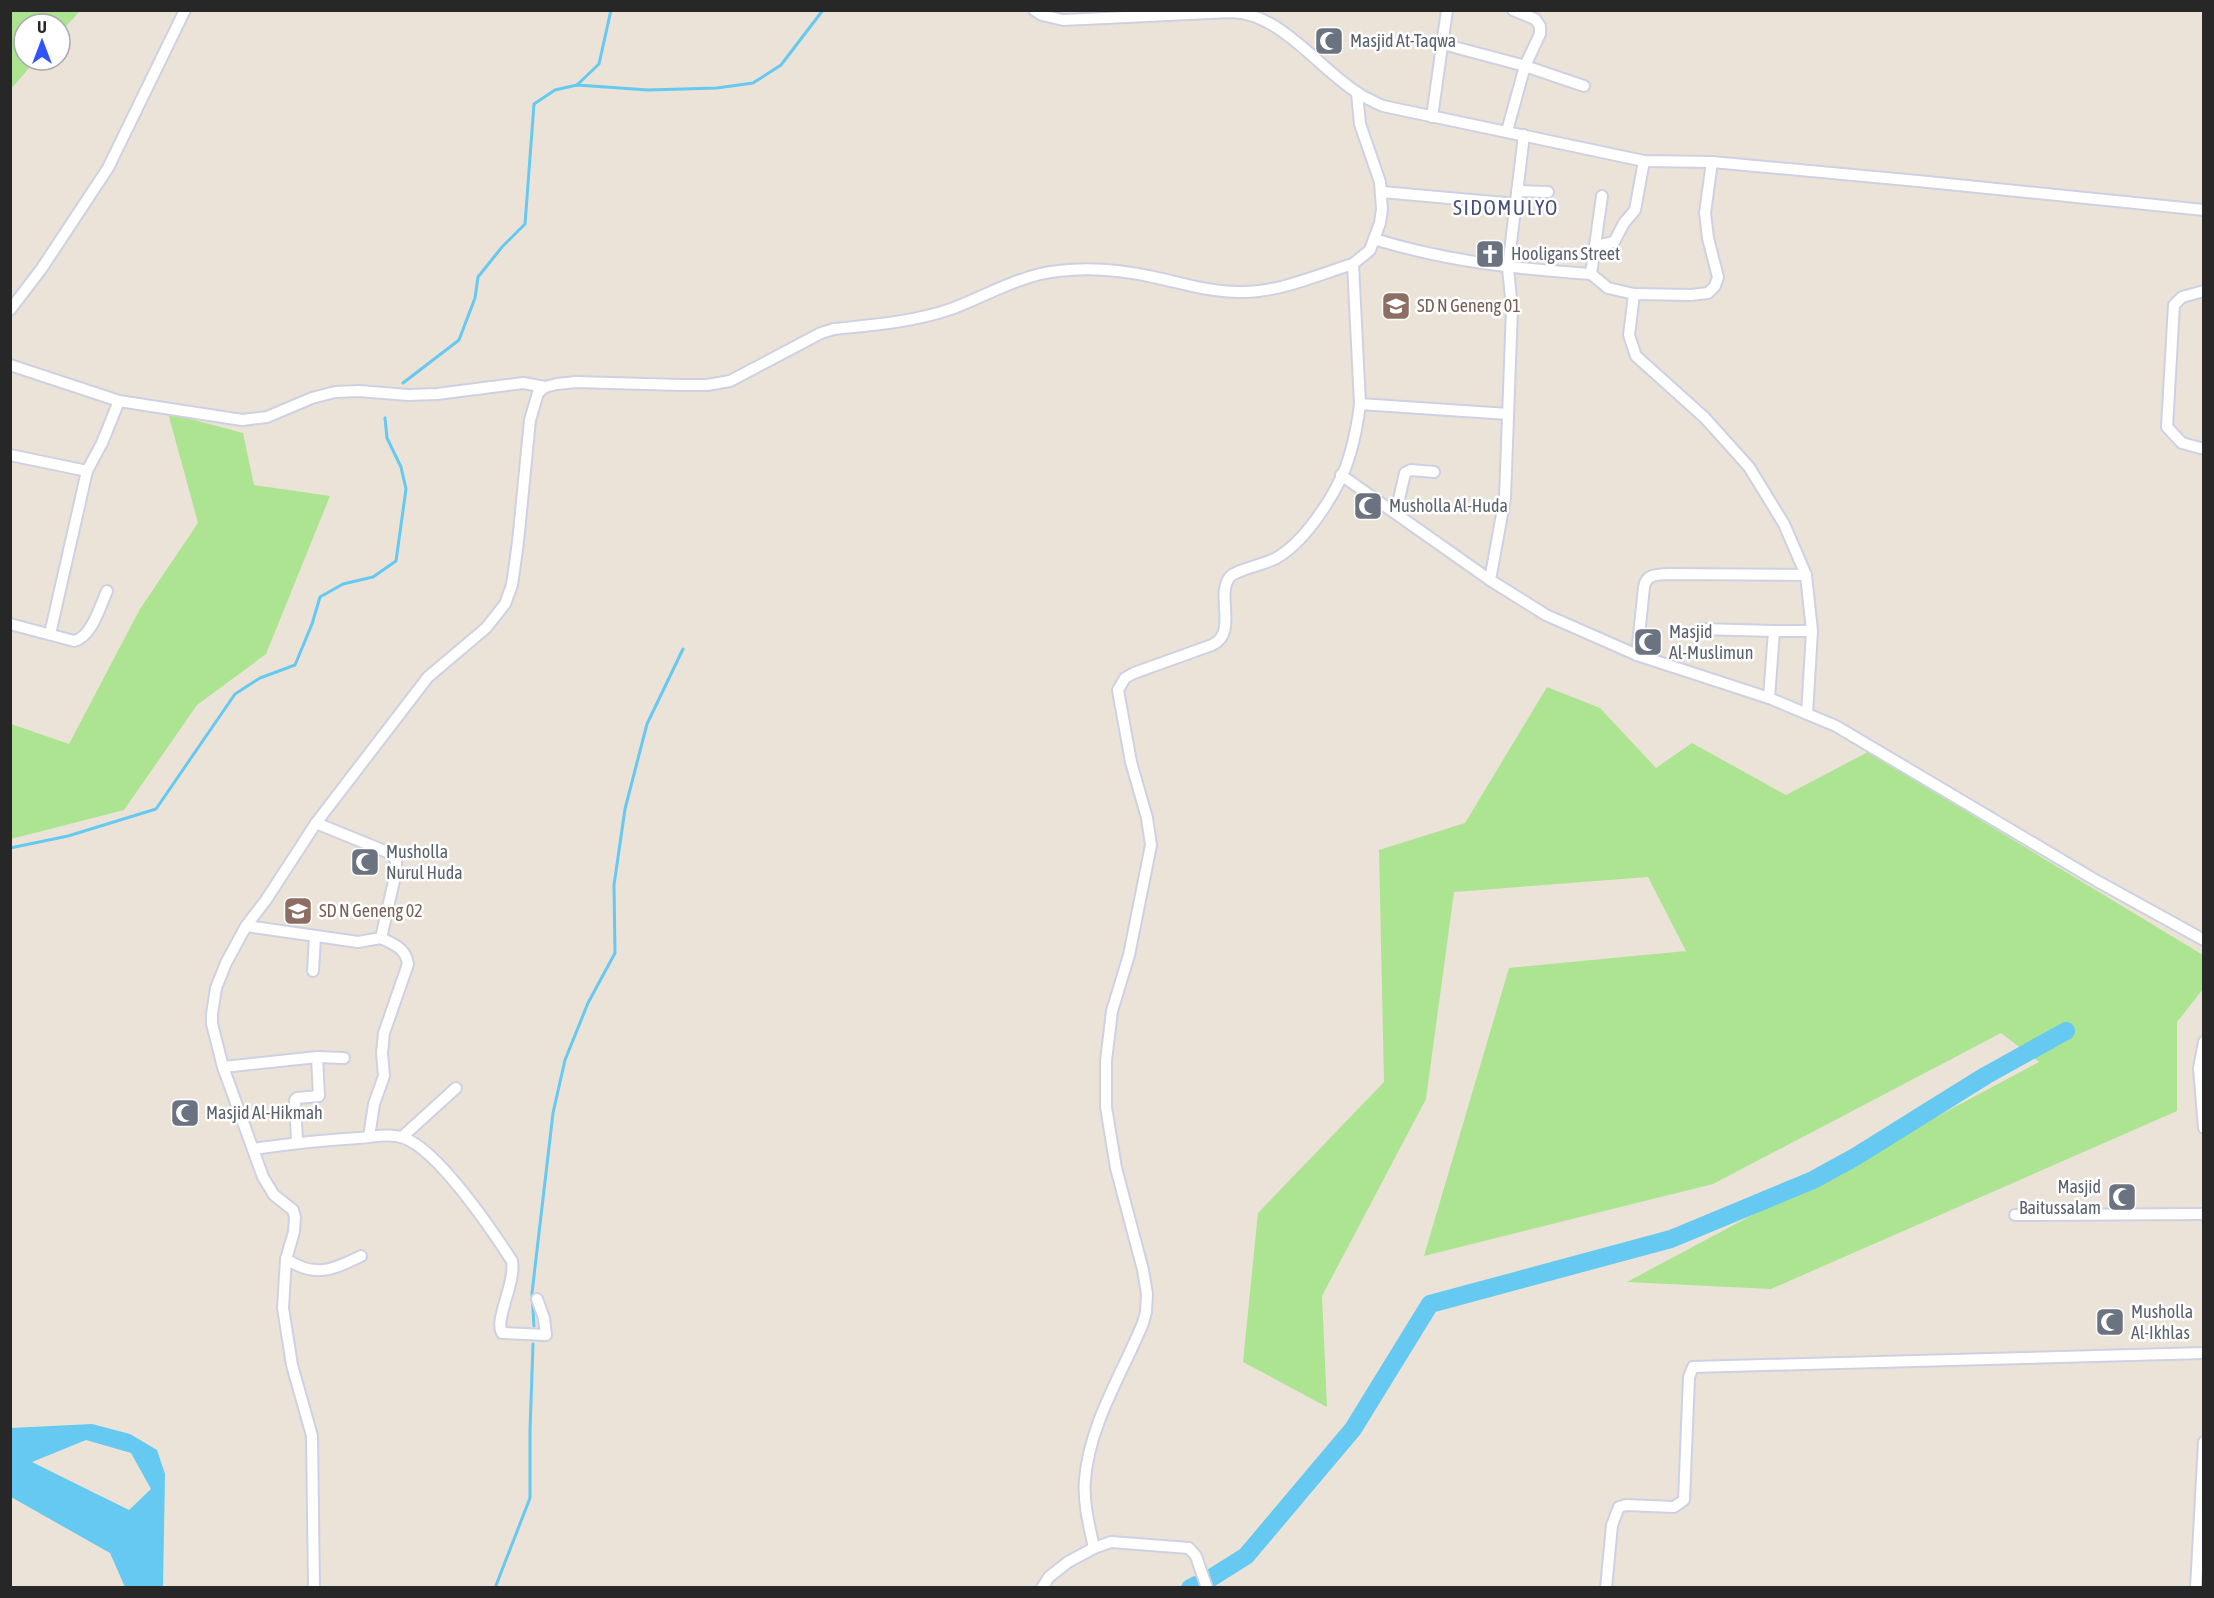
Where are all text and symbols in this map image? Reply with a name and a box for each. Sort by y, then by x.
north arrow [12,12,72,72]
text: U [37,18,47,36]
mosque icon: Masjid At-Taqwa [1313,25,1345,57]
place label: Masjid At-Taqwa [1350,30,1456,51]
district label: SIDOMULYO [1453,195,1559,219]
church icon: Hooligans Street [1474,238,1506,270]
place label: Hooligans Street [1511,243,1620,264]
school or university icon: SD N Geneng 01 [1380,290,1412,322]
place label: SD N Geneng 01 [1417,295,1521,316]
mosque icon: Musholla Al-Huda [1352,490,1384,522]
place label: Musholla Al-Huda [1389,495,1508,516]
place label: Masjid Al-Muslimun [1669,621,1754,663]
mosque icon: Masjid Al-Muslimun [1632,626,1664,658]
place label: Musholla Nurul Huda [386,841,463,883]
mosque icon: Musholla Nurul Huda [349,846,381,878]
school or university icon: SD N Geneng 02 [282,895,314,927]
place label: SD N Geneng 02 [319,900,423,921]
mosque icon: Masjid Al-Hikmah [169,1097,201,1129]
place label: Masjid Al-Hikmah [206,1102,323,1123]
place label: Masjid Baitussalam [2019,1176,2101,1218]
mosque icon: Masjid Baitussalam [2106,1181,2138,1213]
place label: Musholla Al-Ikhlas [2131,1301,2193,1343]
mosque icon: Musholla Al-Ikhlas [2094,1306,2126,1338]

